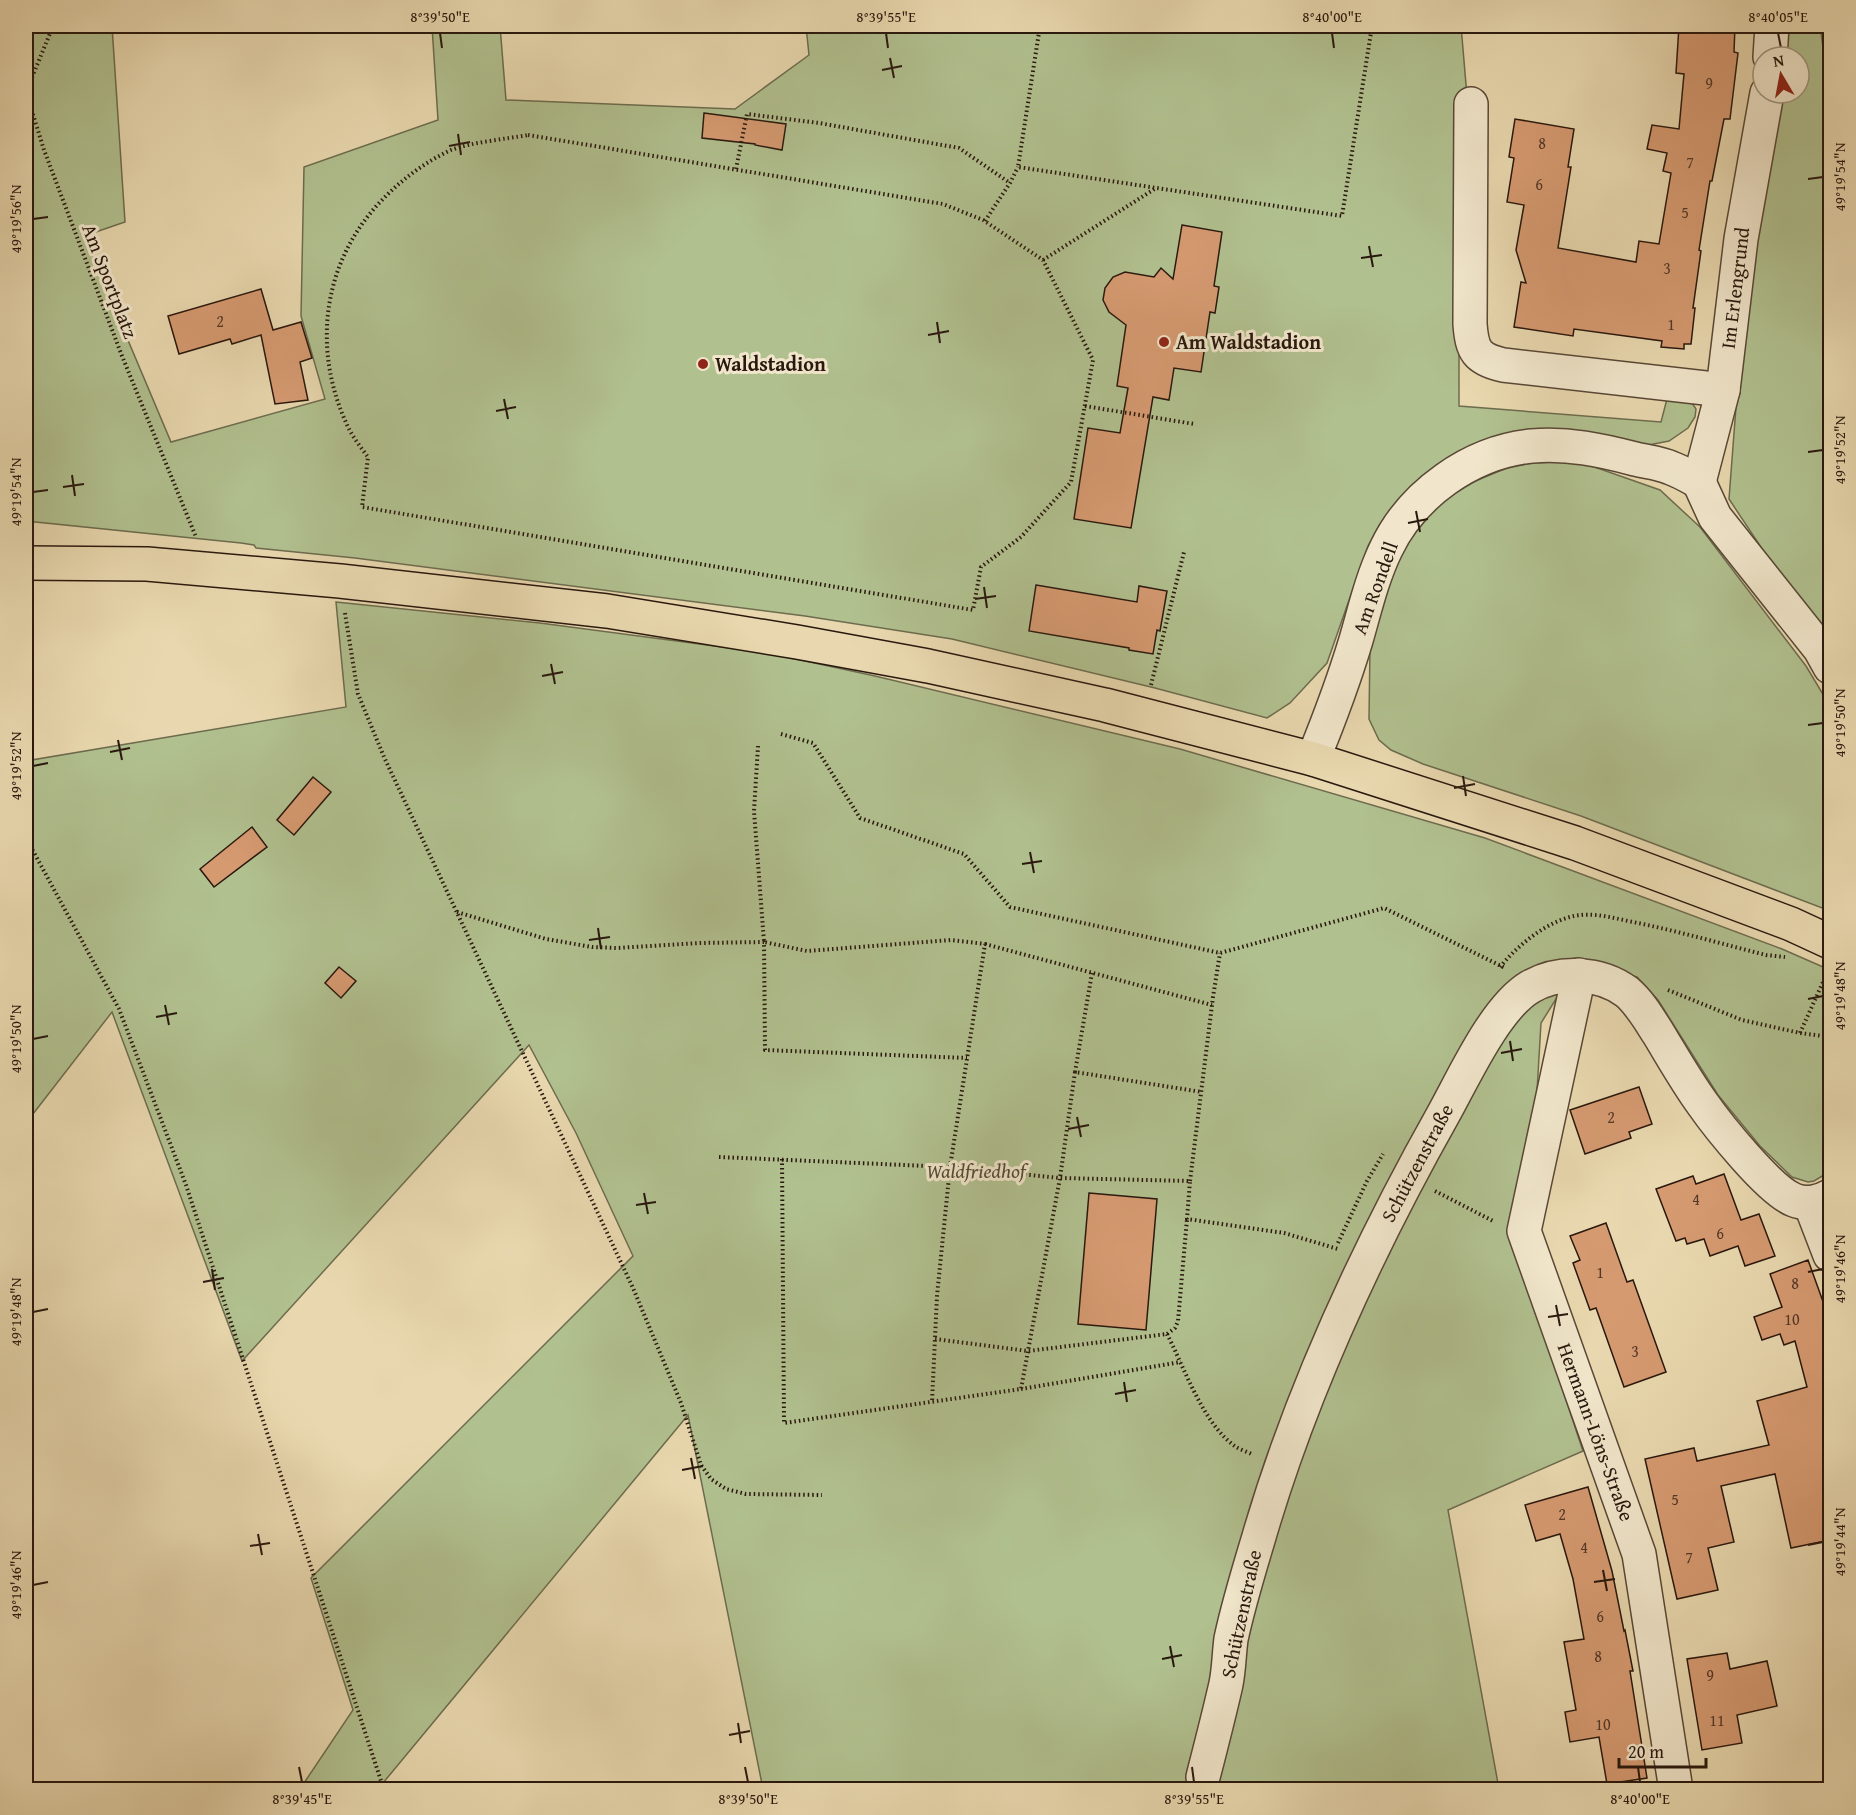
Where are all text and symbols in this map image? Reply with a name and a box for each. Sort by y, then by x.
text: 8°39'50"E [410,6,470,27]
text: 8°39'55"E [856,6,916,27]
text: 8°40'00"E [1302,6,1362,27]
text: 8°40'05"E [1748,6,1808,27]
north arrow [1751,45,1811,105]
text: N [1771,47,1786,73]
house number: 9 [1705,71,1713,95]
house number: 8 [1538,131,1546,155]
text: 49°19'54"N [1829,142,1850,211]
house number: 7 [1686,150,1694,174]
house number: 6 [1535,172,1543,196]
text: 49°19'56"N [5,184,26,253]
house number: 5 [1681,200,1689,224]
street label: Am Sportplatz [75,219,146,343]
street label: Im Erlengrund [1713,225,1756,350]
house number: 3 [1663,256,1671,280]
house number: 2 [216,309,224,333]
house number: 1 [1667,312,1675,336]
place label: Am Waldstadion [1176,327,1321,356]
marker: Am Waldstadion [1157,335,1171,349]
place label: Waldstadion [715,349,826,378]
marker: Waldstadion [696,357,710,371]
text: 49°19'52"N [1829,415,1850,484]
text: 49°19'54"N [5,457,26,526]
street label: Am Rondell [1344,537,1405,638]
text: 49°19'50"N [1829,688,1850,757]
text: 49°19'52"N [5,731,26,800]
text: 49°19'48"N [1829,961,1850,1030]
text: 49°19'50"N [5,1004,26,1073]
street label: Schützenstraße [1373,1098,1460,1227]
house number: 2 [1607,1105,1615,1129]
park label: Waldfriedhof [926,1156,1030,1185]
house number: 4 [1692,1187,1700,1211]
house number: 6 [1716,1221,1724,1245]
text: 49°19'46"N [1829,1234,1850,1303]
house number: 1 [1596,1260,1604,1284]
house number: 8 [1791,1271,1799,1295]
text: 49°19'48"N [5,1277,26,1346]
house number: 10 [1784,1307,1800,1331]
street label: Hermann-Löns-Straße [1551,1339,1642,1525]
house number: 3 [1631,1339,1639,1363]
house number: 5 [1671,1487,1679,1511]
house number: 2 [1558,1502,1566,1526]
text: 49°19'44"N [1829,1507,1850,1576]
house number: 4 [1580,1535,1588,1559]
house number: 7 [1685,1545,1693,1569]
street label: Schützenstraße [1213,1547,1268,1681]
text: 49°19'46"N [5,1550,26,1619]
house number: 6 [1596,1604,1604,1628]
house number: 8 [1594,1644,1602,1668]
house number: 9 [1706,1663,1714,1687]
house number: 11 [1709,1708,1725,1732]
house number: 10 [1595,1712,1611,1736]
scale bar [1619,1731,1706,1769]
text: 20 m [1628,1738,1664,1765]
text: 8°39'45"E [272,1788,332,1809]
text: 8°39'50"E [718,1788,778,1809]
text: 8°39'55"E [1164,1788,1224,1809]
text: 8°40'00"E [1610,1788,1670,1809]

